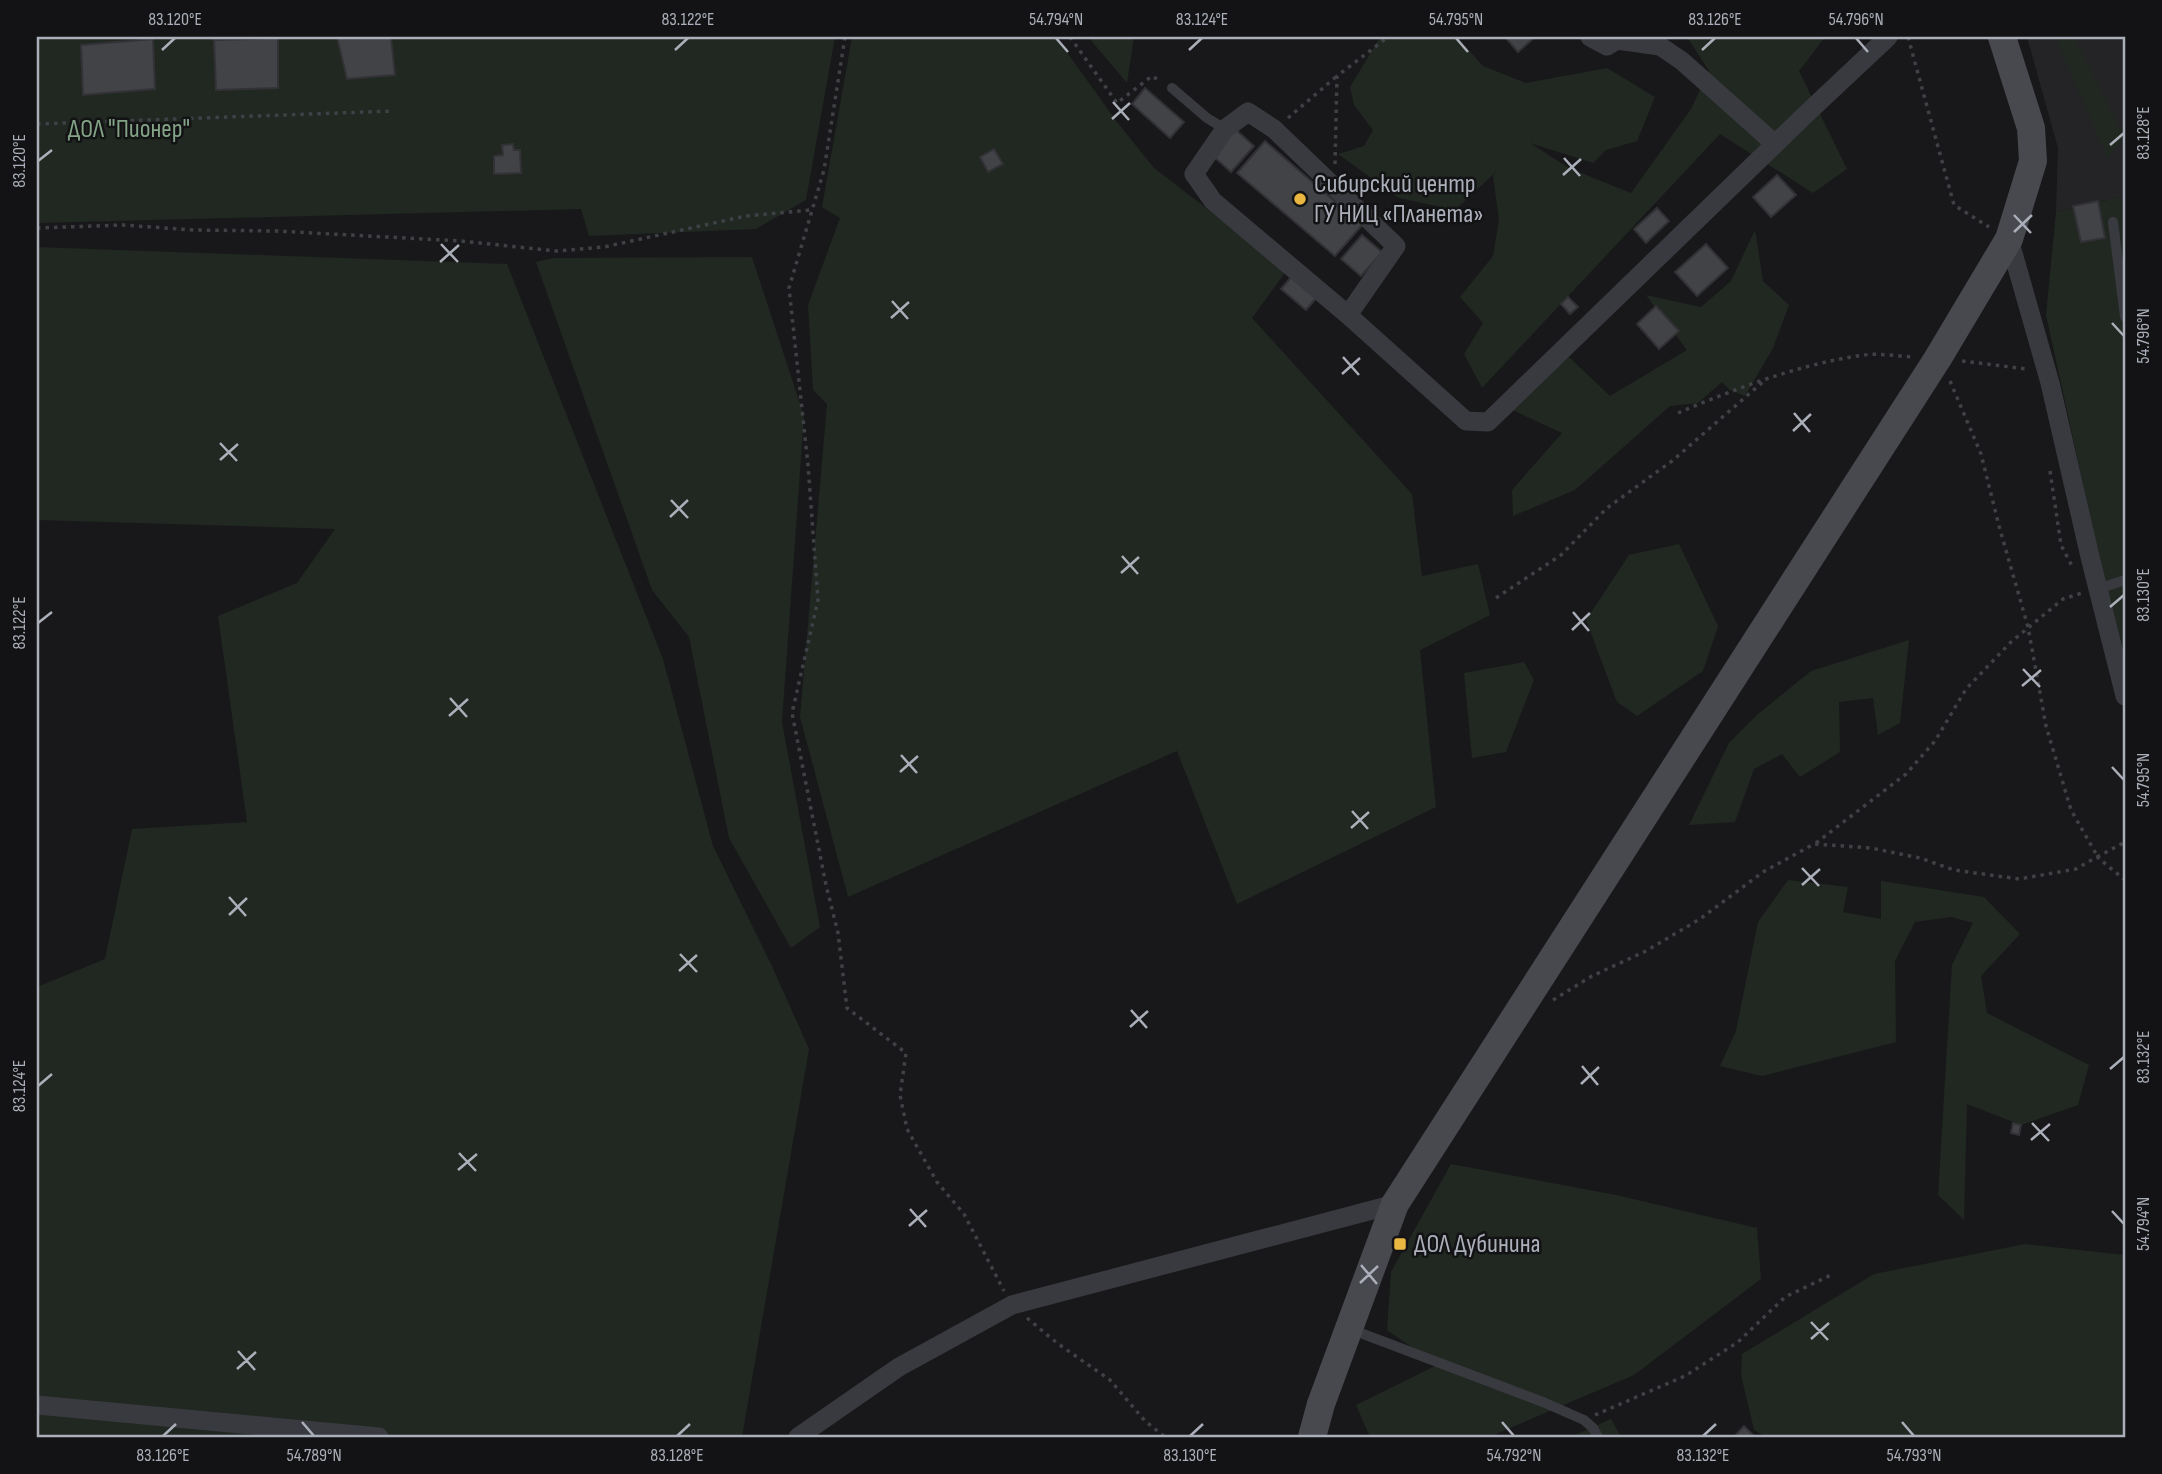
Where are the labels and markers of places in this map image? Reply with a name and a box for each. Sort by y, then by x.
place label: Сибирский центр ГУ НИЦ «Планета» [1314,169,1484,230]
marker: Сибирский центр ГУ НИЦ «Планета» [1292,191,1308,207]
place label: ДОЛ Дубинина [1414,1229,1541,1260]
marker: ДОЛ Дубинина [1392,1236,1408,1252]

